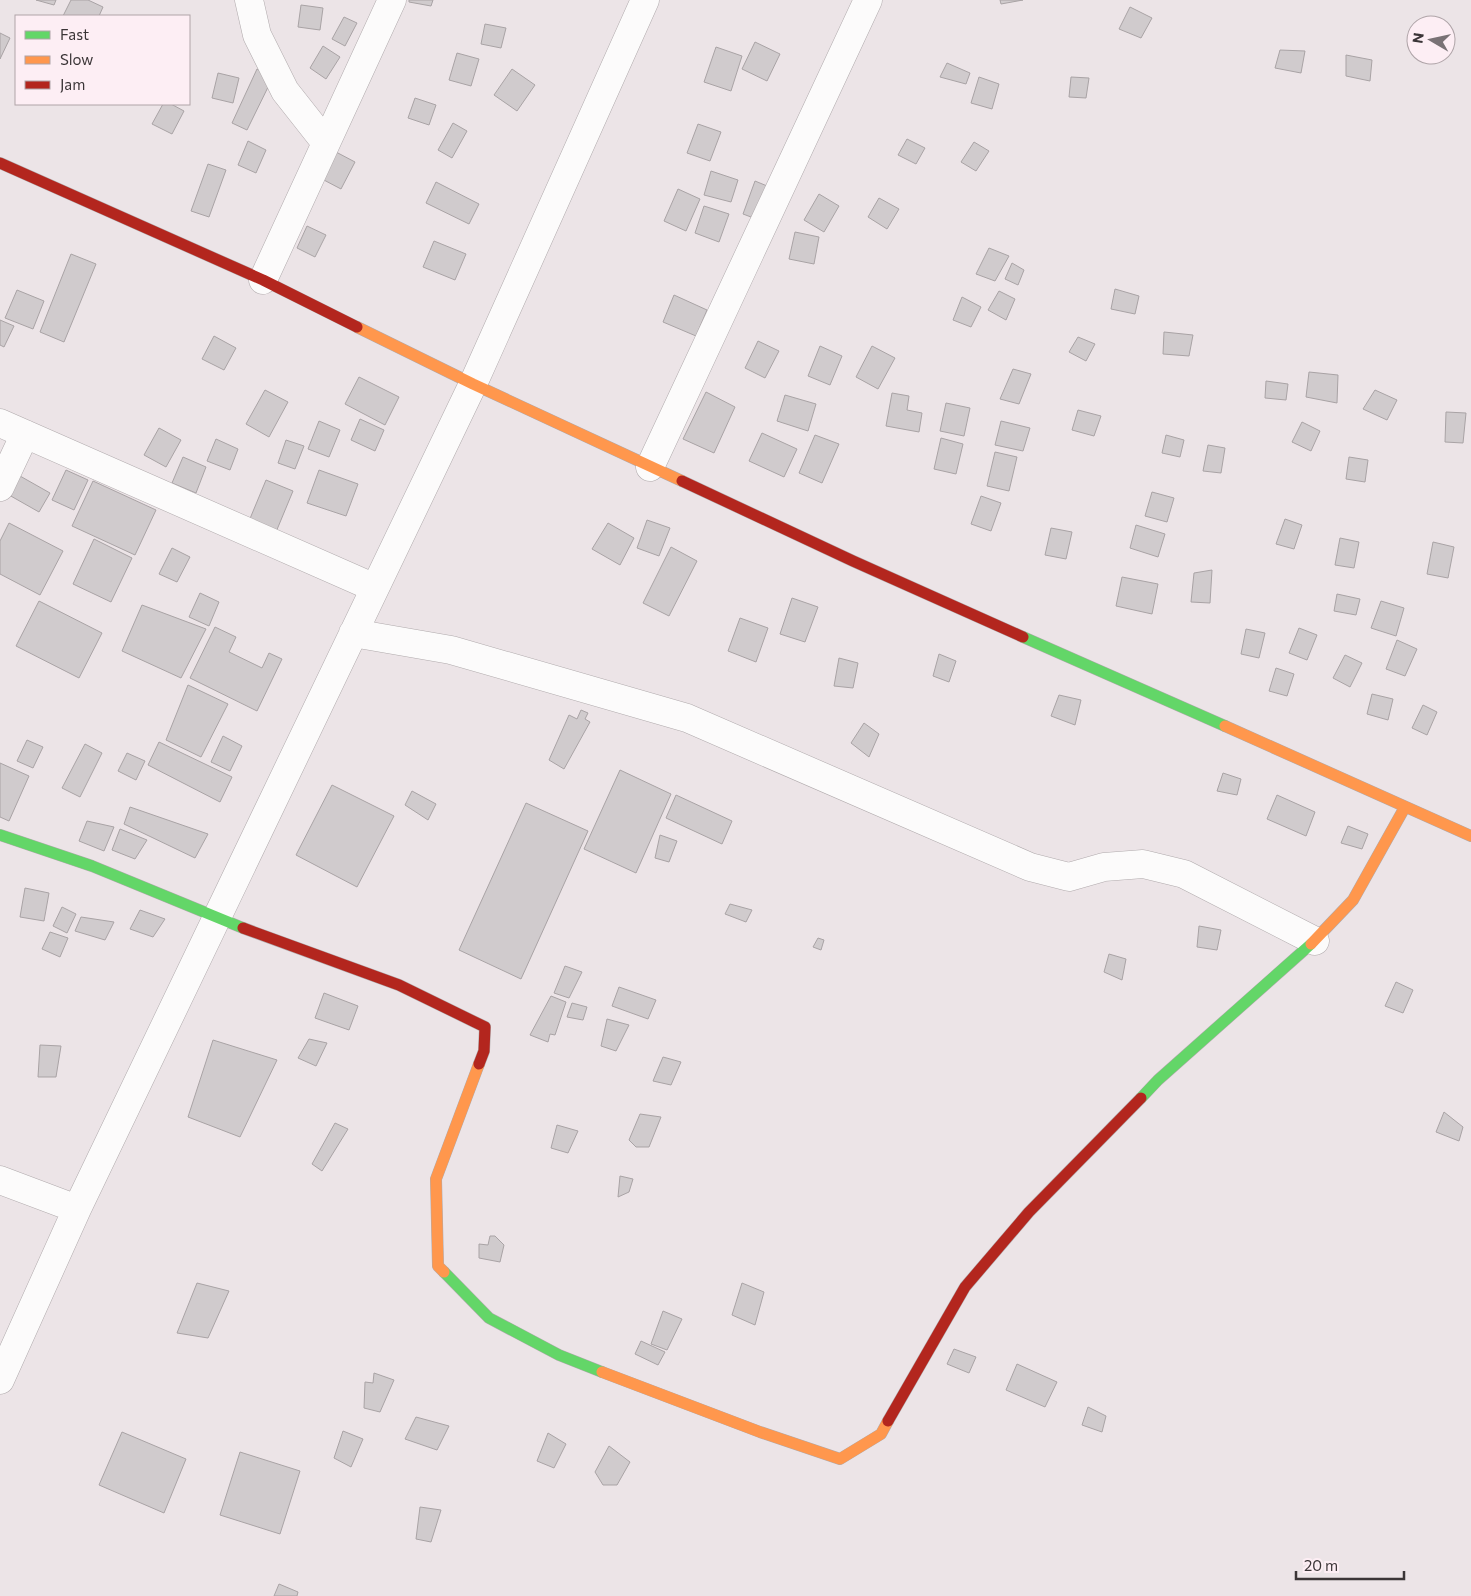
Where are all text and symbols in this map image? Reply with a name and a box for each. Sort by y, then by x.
legend [15,15,190,105]
north arrow [1406,15,1456,65]
text: Fast [60,25,89,43]
text: N [1408,31,1427,44]
text: Slow [60,50,93,68]
text: Jam [60,75,85,93]
scale bar [1296,1548,1404,1580]
text: 20 m [1304,1556,1338,1574]

